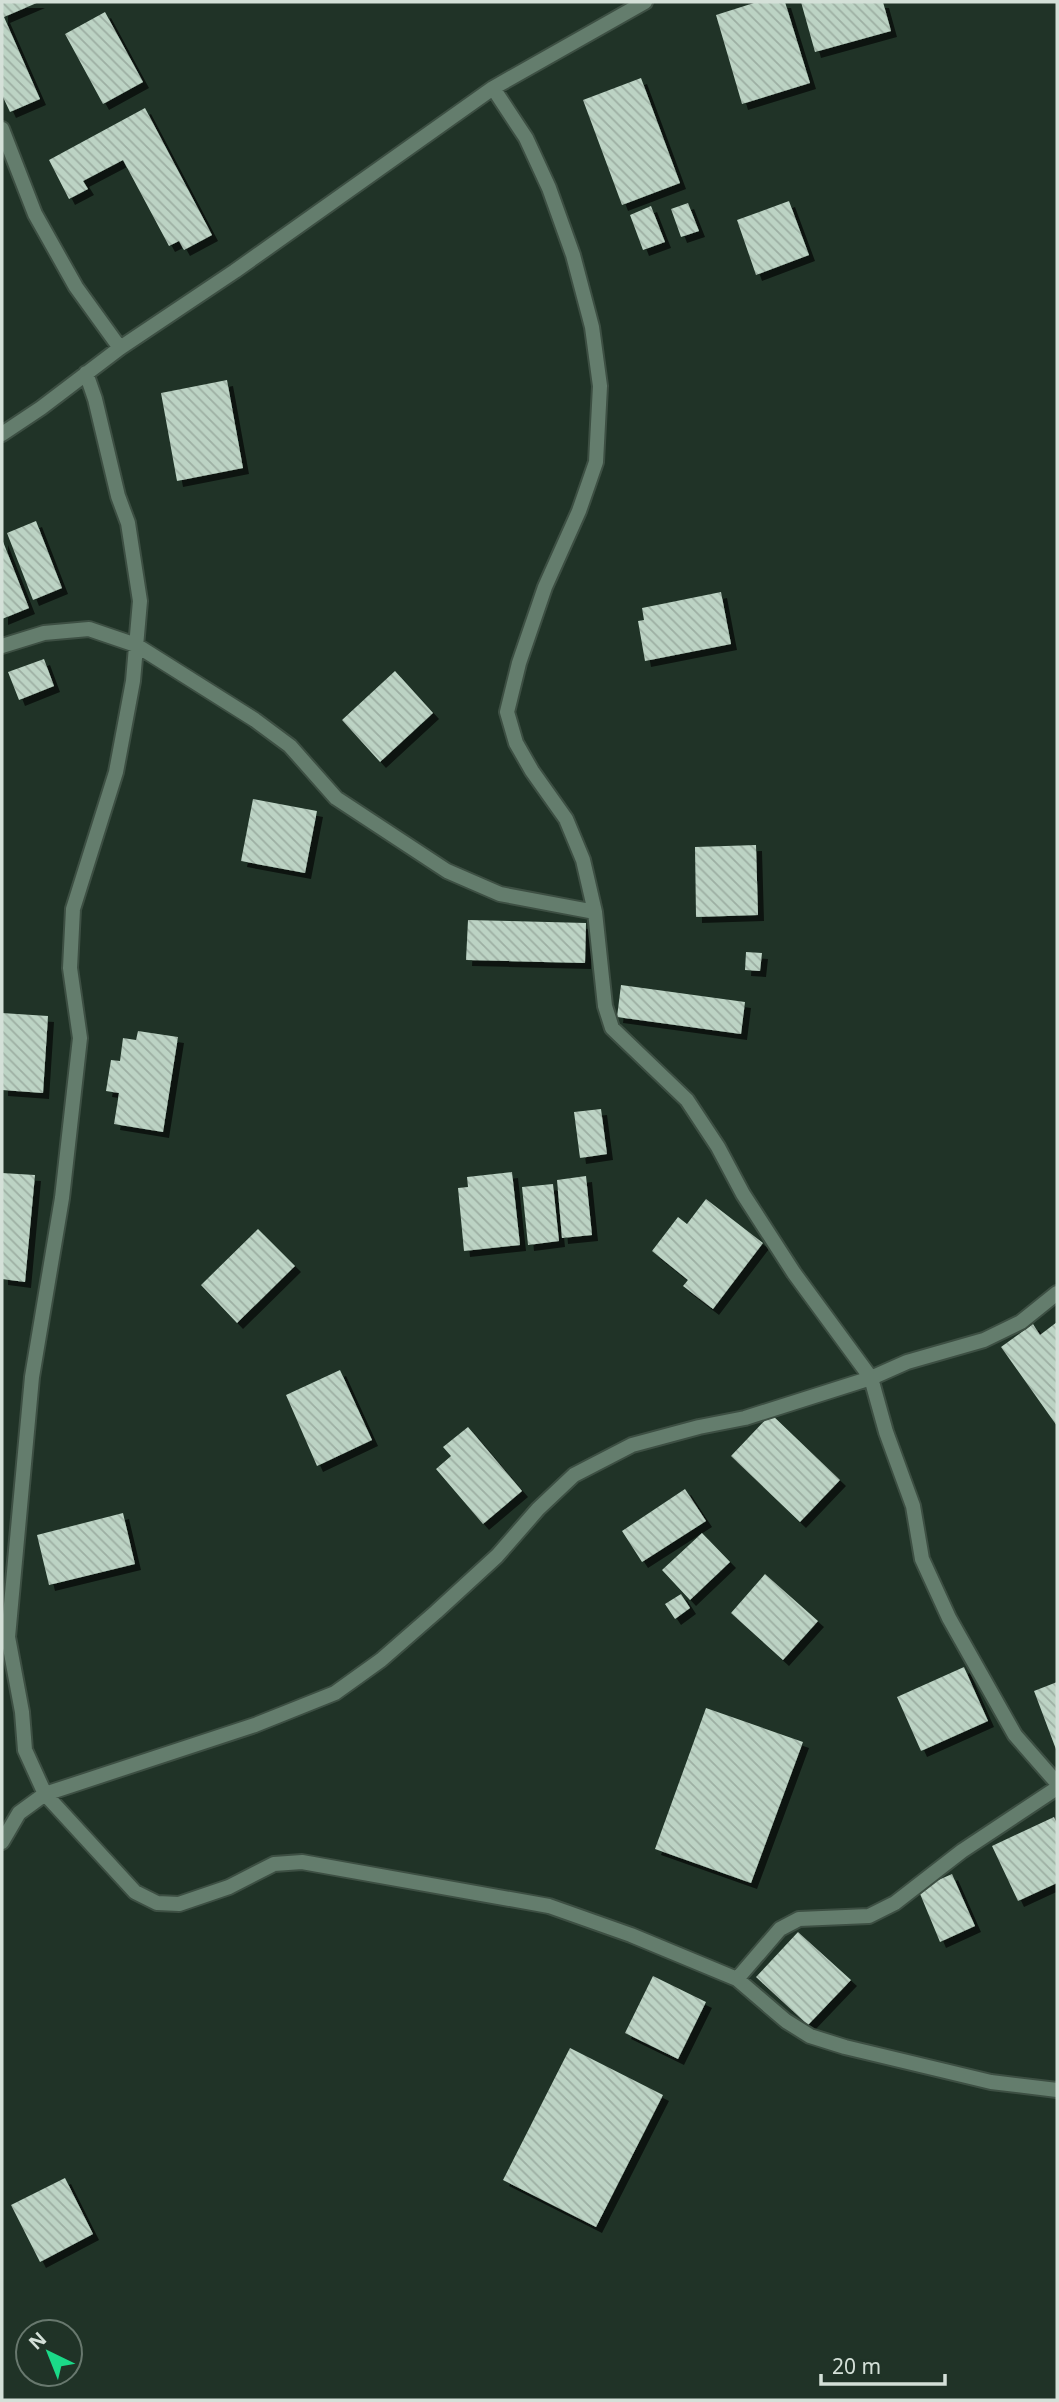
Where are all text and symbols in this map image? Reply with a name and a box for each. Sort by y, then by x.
north arrow [14,2318,84,2388]
text: N [23,2326,52,2355]
scale bar [821,2342,945,2386]
text: 20 m [832,2352,881,2380]

